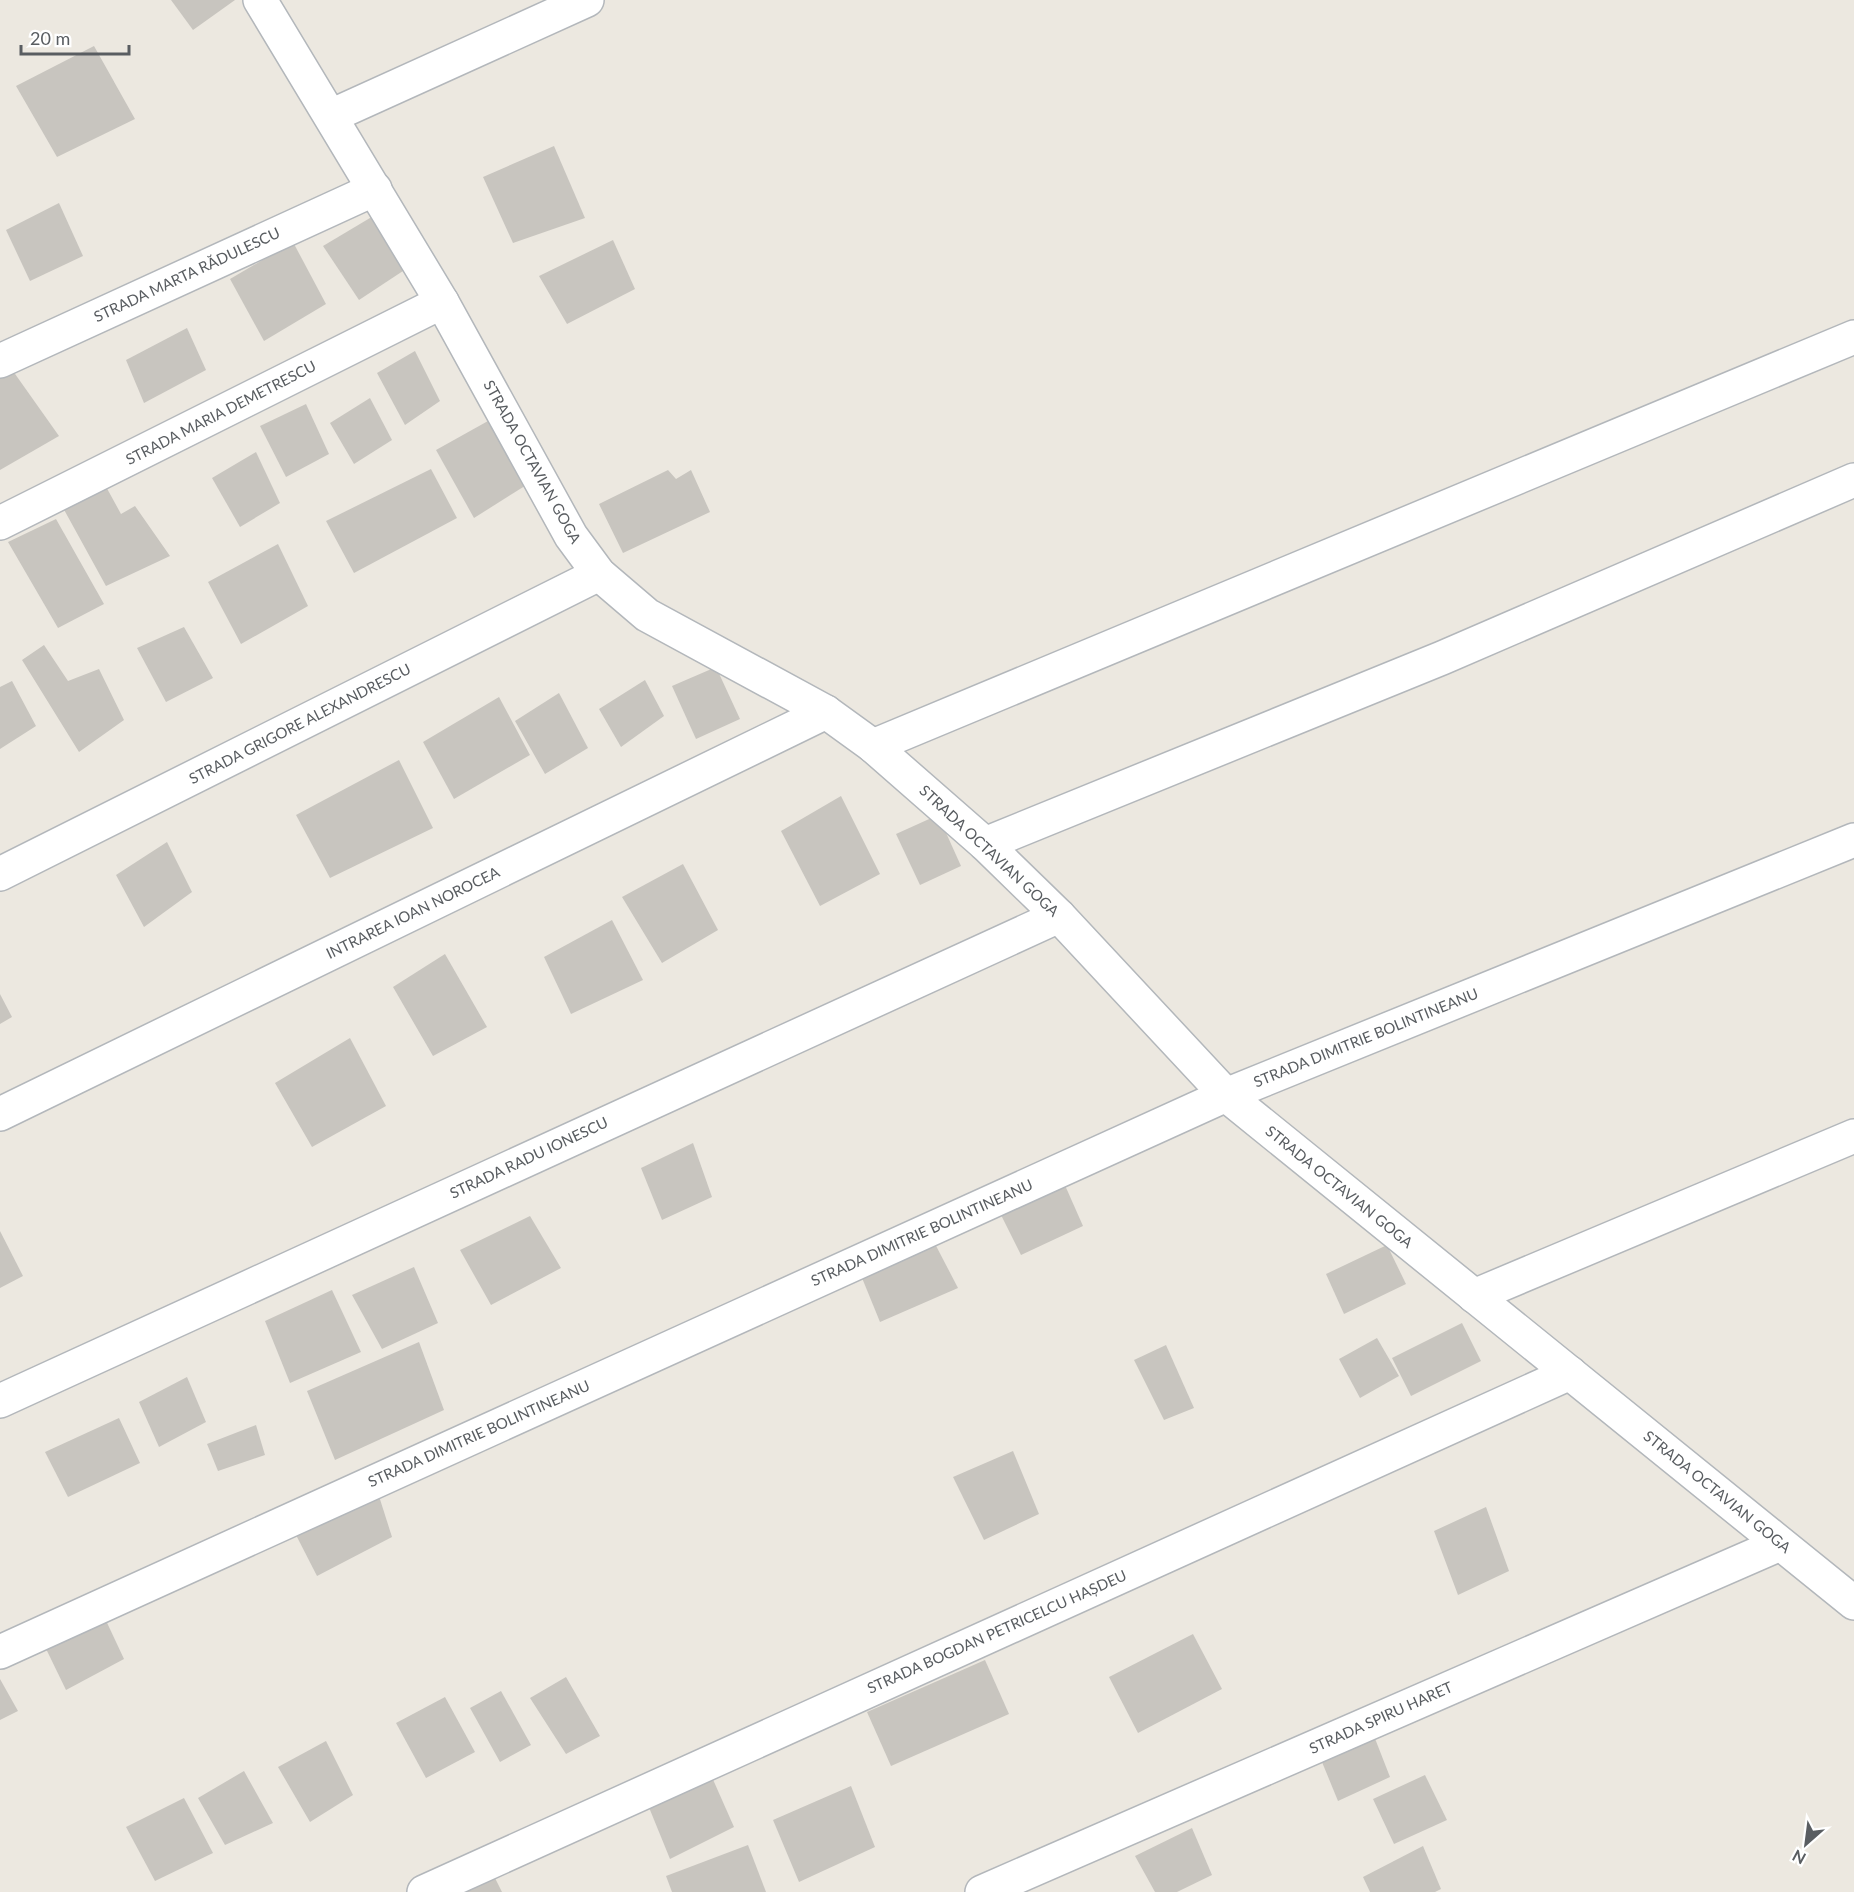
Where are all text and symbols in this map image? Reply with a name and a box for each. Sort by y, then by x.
scale bar [21,18,129,56]
text: 20 m [30,27,70,49]
street label: STRADA MARTA RĂDULESCU [91,223,282,325]
street label: STRADA MARIA DEMETRESCU [122,356,319,468]
street label: STRADA OCTAVIAN GOGA [480,377,586,547]
street label: STRADA GRIGORE ALEXANDRESCU [186,659,413,787]
street label: STRADA OCTAVIAN GOGA [916,781,1064,920]
street label: INTRAREA IOAN NOROCEA [323,862,503,962]
street label: STRADA DIMITRIE BOLINTINEANU [1251,984,1481,1091]
street label: STRADA RADU IONESCU [447,1112,611,1202]
street label: STRADA OCTAVIAN GOGA [1262,1121,1417,1252]
street label: STRADA DIMITRIE BOLINTINEANU [808,1175,1035,1289]
street label: STRADA DIMITRIE BOLINTINEANU [365,1376,592,1490]
street label: STRADA OCTAVIAN GOGA [1640,1426,1795,1557]
street label: STRADA BOGDAN PETRICELCU HAȘDEU [864,1565,1129,1697]
street label: STRADA SPIRU HARET [1306,1677,1455,1757]
north arrow [1776,1814,1836,1874]
text: N [1789,1846,1809,1869]

